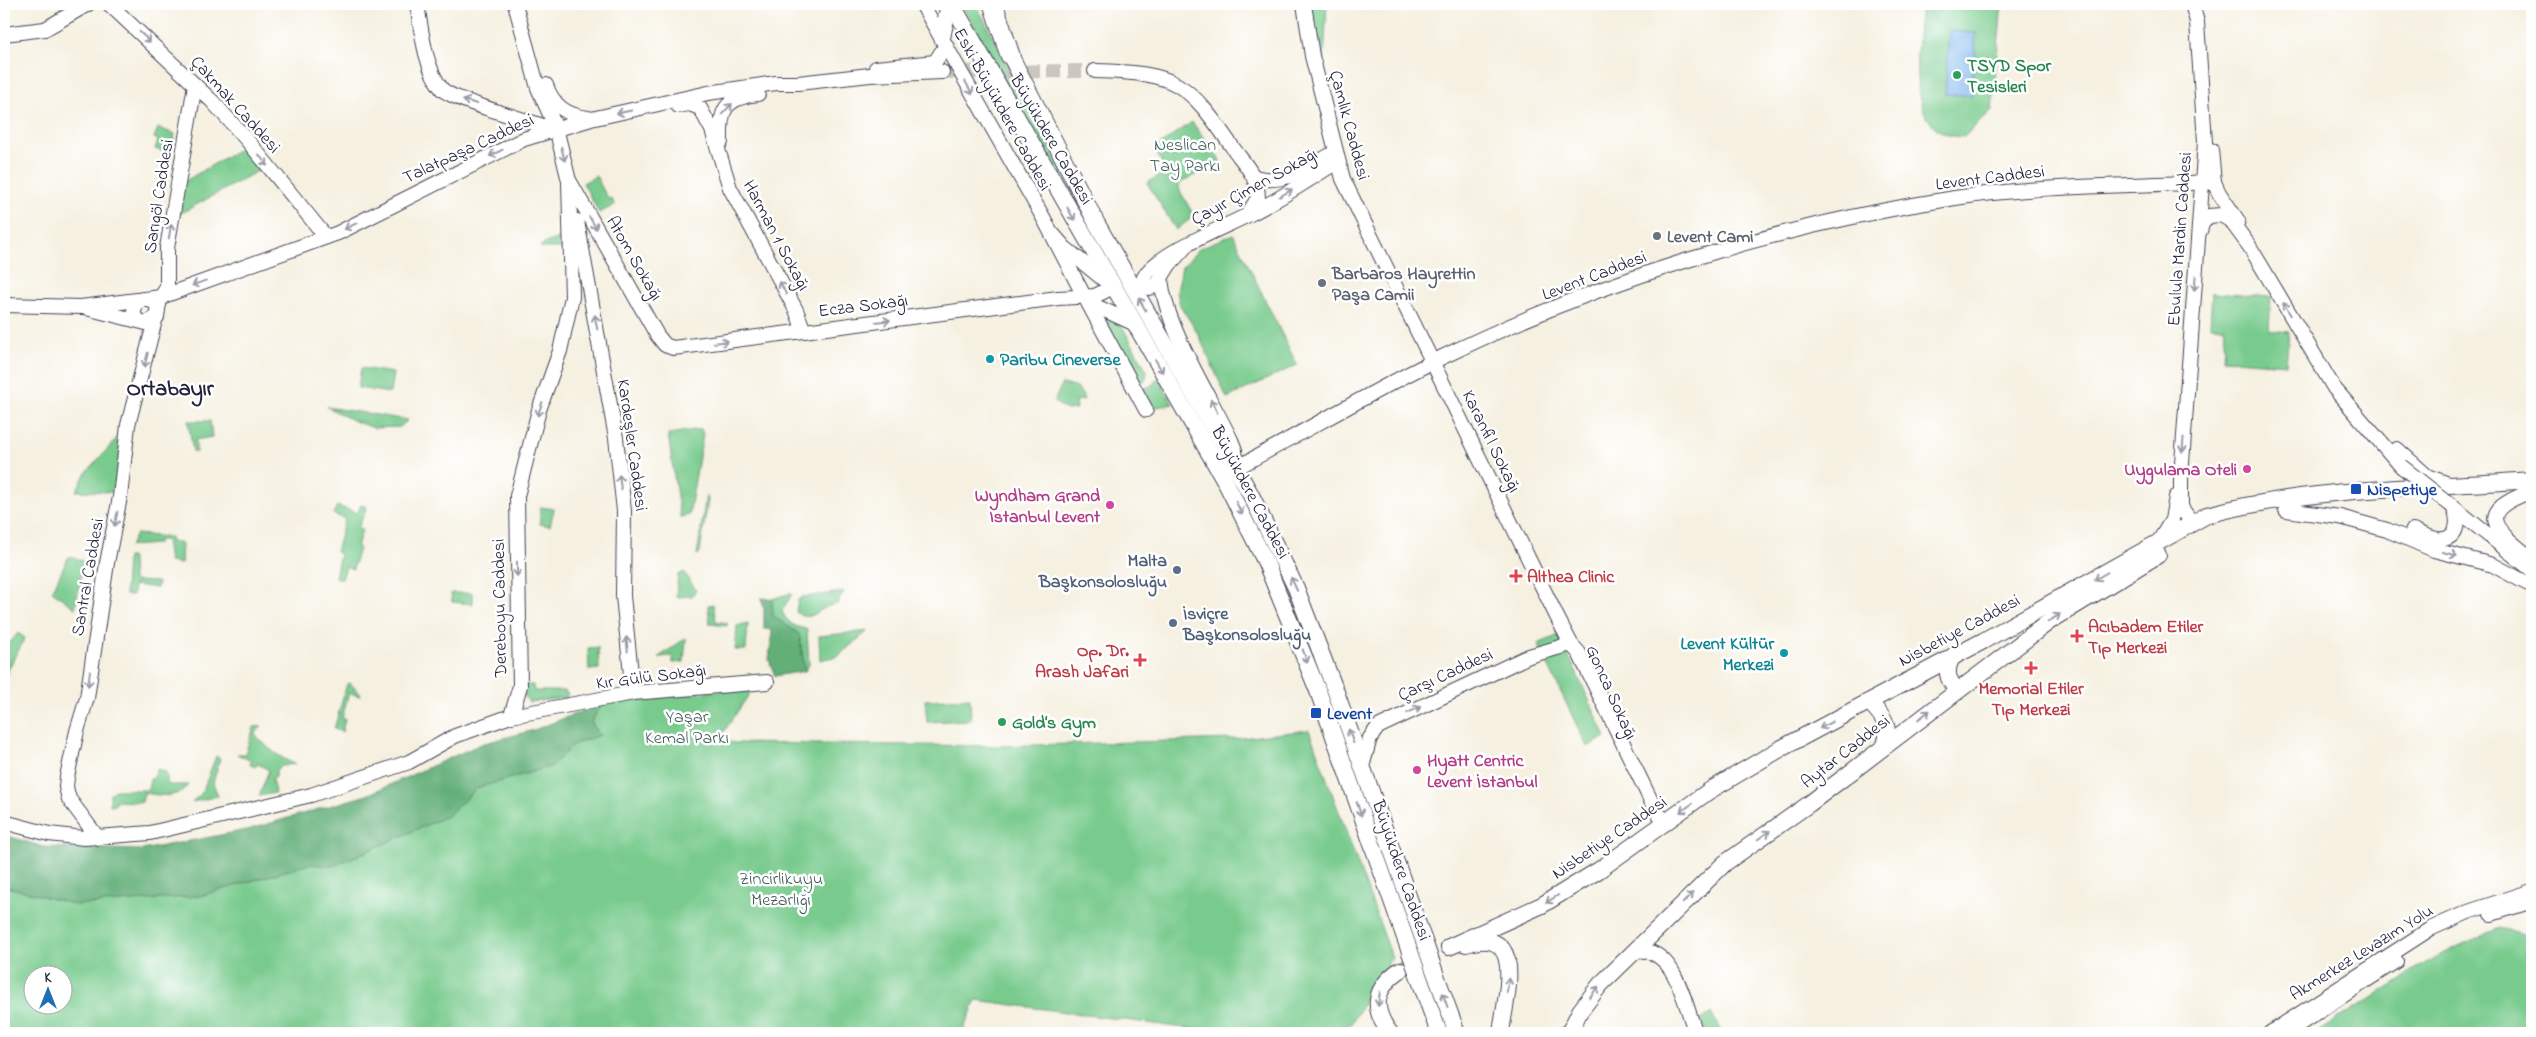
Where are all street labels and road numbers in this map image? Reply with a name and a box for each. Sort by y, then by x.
street label: Eski Büyükdere Caddesi [949,24,1057,194]
street label: Çakmak Caddesi [183,51,286,160]
street label: Çamlık Caddesi [1321,68,1375,183]
street label: Büyükdere Caddesi [1006,70,1098,208]
street label: Talatpaşa Caddesi [399,108,539,192]
street label: Sarıgöl Caddesi [138,138,183,255]
street label: Çayır Çimen Sokağı [1187,142,1323,234]
street label: Ebulula Mardin Caddesi [2162,151,2200,327]
street label: Levent Caddesi [1934,159,2046,199]
street label: Harman 1 Sokağı [734,176,815,297]
street label: Atom Sokağı [598,212,668,307]
street label: Levent Caddesi [1539,245,1651,309]
street label: Ecza Sokağı [817,289,910,326]
street label: Kardeşler Caddesi [609,378,653,513]
street label: Karanfil Sokağı [1453,386,1526,498]
street label: Büyükdere Caddesi [1203,421,1295,564]
street label: Santral Caddesi [66,516,112,638]
street label: Dereboyu Caddesi [487,538,515,679]
street label: Nisbetiye Caddesi [1895,589,2025,675]
street label: Gonca Sokağı [1577,641,1643,745]
street label: Çarşı Caddesi [1394,642,1498,709]
street label: Kır Gülü Sokağı [595,658,708,699]
street label: Aytar Caddesi [1796,709,1896,796]
street label: Nisbetiye Caddesi [1547,790,1673,887]
street label: Büyükdere Caddesi [1364,796,1436,944]
street label: Akmerkez Levazım Yolu [2285,899,2439,1008]

